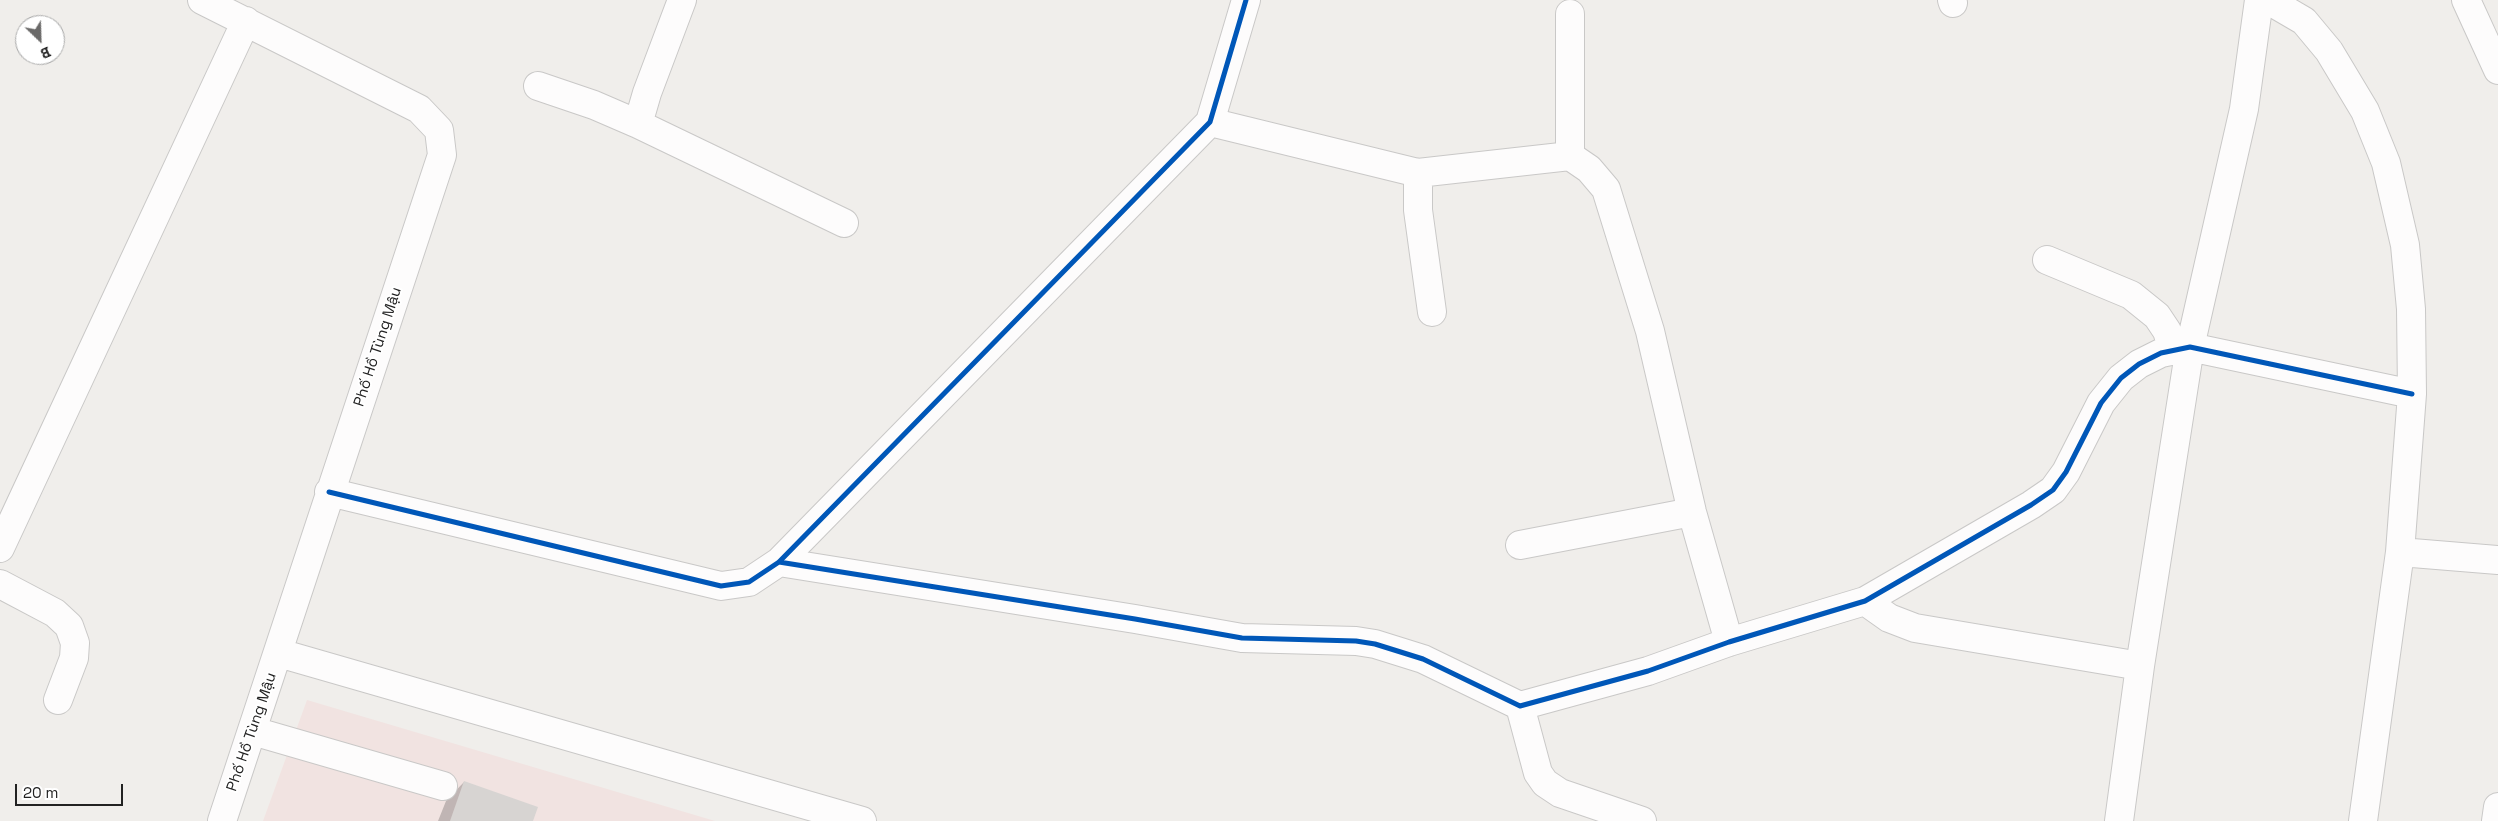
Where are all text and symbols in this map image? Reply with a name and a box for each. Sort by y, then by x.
north arrow [15,15,65,65]
text: B [38,43,54,63]
street label: Phố Hồ Tùng Mậu [350,285,406,409]
street label: Phố Hồ Tùng Mậu [223,670,281,794]
scale bar [18,774,125,806]
text: 20 m [23,783,58,802]

